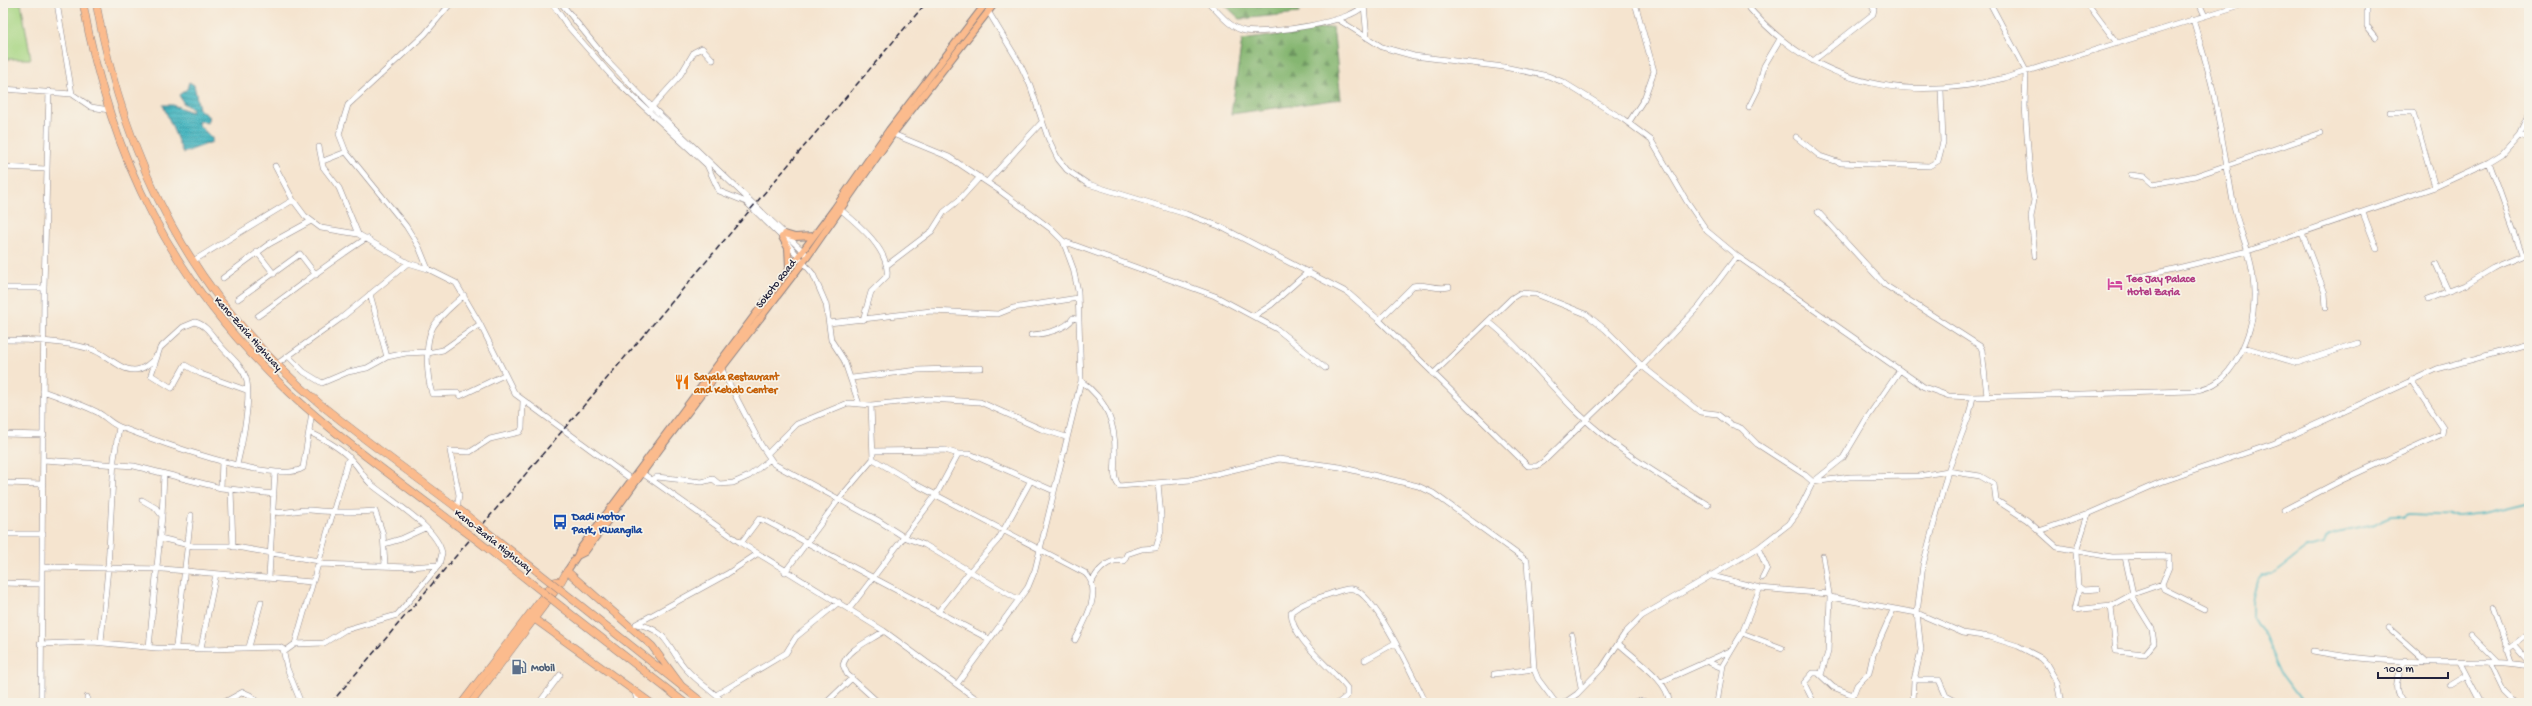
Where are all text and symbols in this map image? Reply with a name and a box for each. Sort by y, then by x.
street label: Sokoto Road [754,256,800,311]
place label: Tee Jay Palace Hotel Zaria [2126,274,2197,299]
hotel icon: Tee Jay Palace Hotel Zaria [2106,275,2124,293]
street label: Kano-Zaria Highway [211,295,284,374]
place label: Sayala Restaurant and Kebab Center [693,371,780,397]
restaurant icon: Sayala Restaurant and Kebab Center [673,373,691,391]
street label: Kano-Zaria Highway [451,507,535,576]
place label: Dadi Motor Park, Kwangila [571,511,643,538]
bus stop icon: Dadi Motor Park, Kwangila [551,513,569,531]
scale bar [2378,654,2448,680]
fuel station icon: Mobil [510,658,528,676]
place label: Mobil [531,663,556,675]
text: 100 m [2383,663,2414,677]

